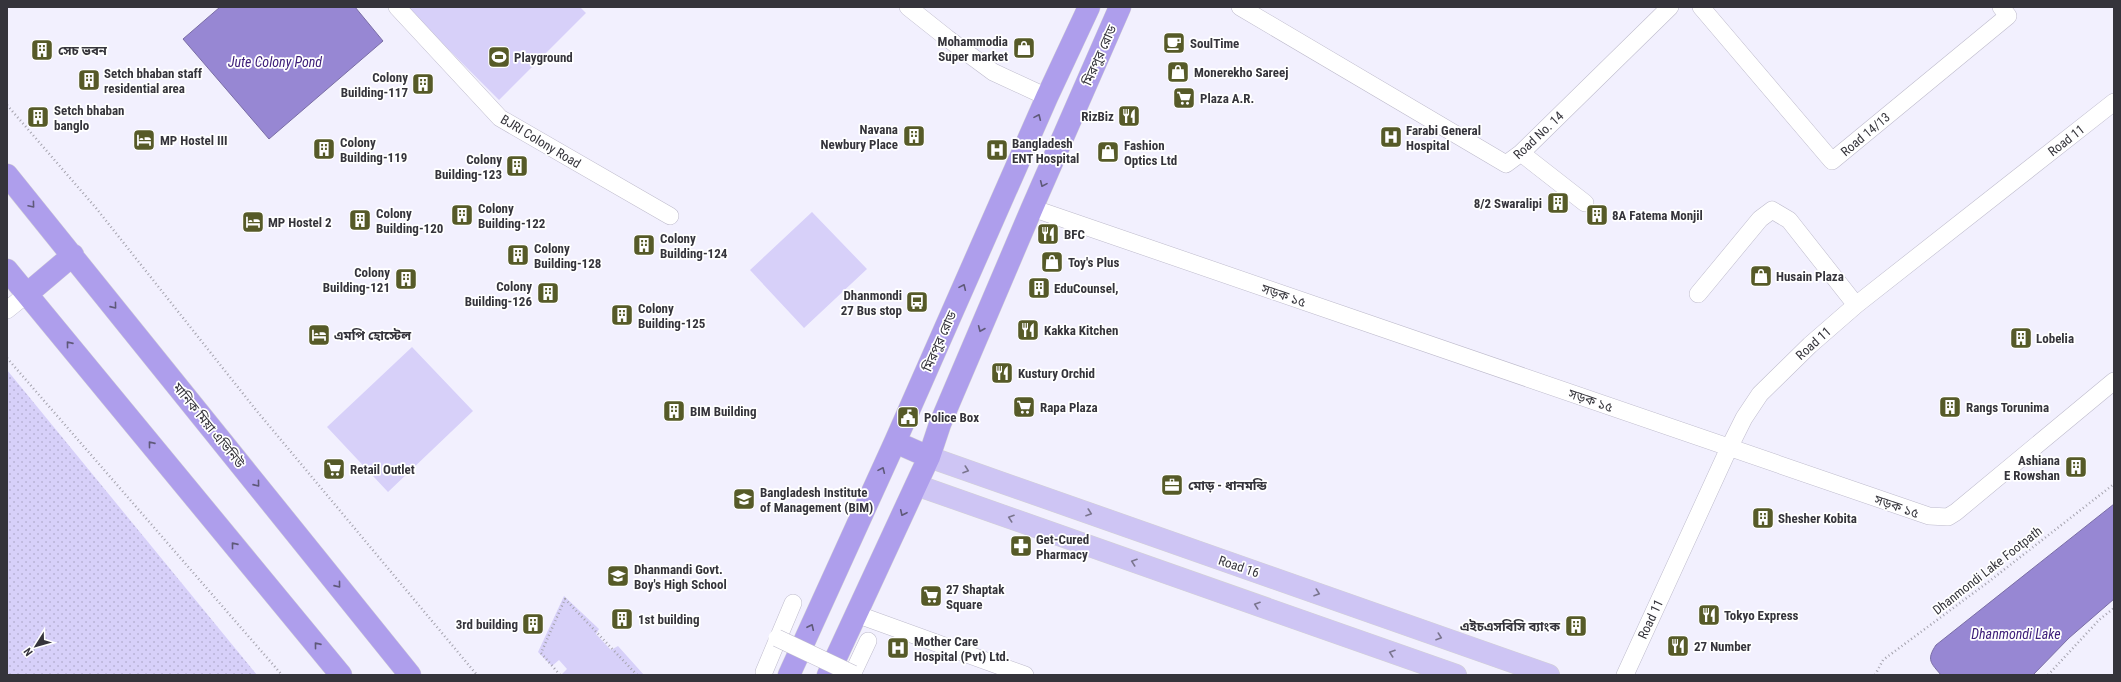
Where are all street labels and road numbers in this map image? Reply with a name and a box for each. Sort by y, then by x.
street label: মিরপুর রোড [1079,22,1121,89]
street label: Road No. 14 [1510,108,1567,162]
street label: Road 14/13 [1838,109,1893,159]
street label: BJRI Colony Road [498,112,583,171]
street label: Road 11 [2045,122,2087,159]
street label: সড়ক ১৫ [1259,281,1308,310]
street label: মিরপুর রোড [919,308,961,375]
street label: Road 11 [1793,324,1834,363]
street label: মানিক মিয়া এভিনিউ [169,379,248,471]
street label: সড়ক ১৫ [1566,386,1615,415]
street label: সড়ক ১৫ [1872,492,1921,521]
street label: Dhanmondi Lake Footpath [1930,523,2045,618]
street label: Road 16 [1217,553,1261,580]
street label: Road 11 [1635,597,1666,641]

